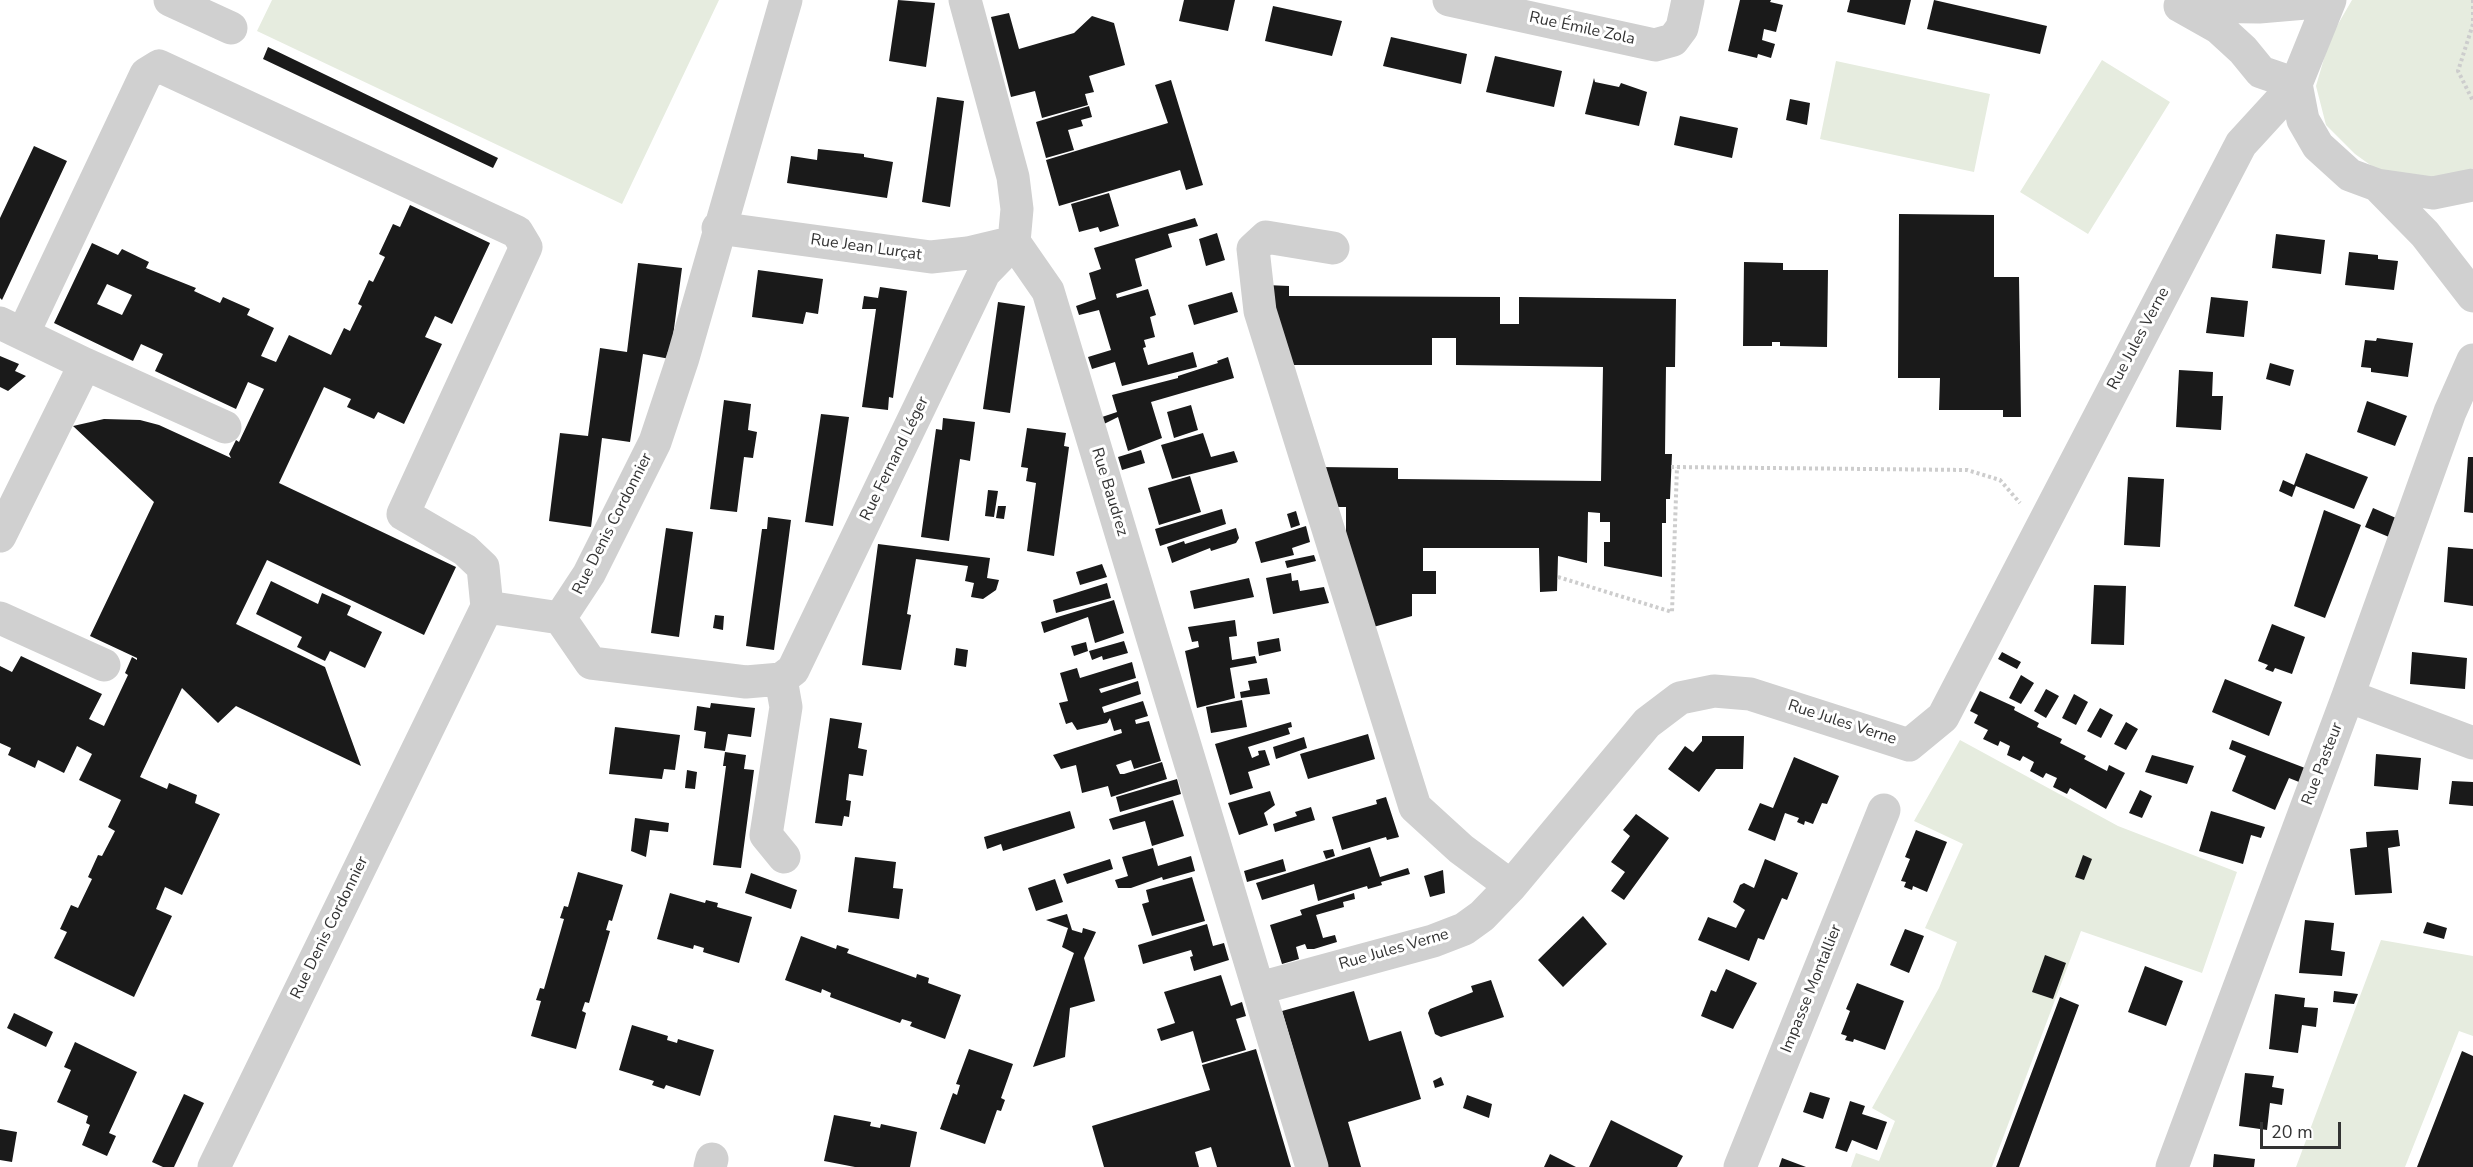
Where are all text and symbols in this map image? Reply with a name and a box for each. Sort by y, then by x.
street label: Rue Émile Zola [1527,8,1637,50]
street label: Rue Jean Lurçat [809,231,923,265]
street label: Rue Jules Verne [2104,284,2174,394]
street label: Rue Fernand Léger [857,394,933,524]
street label: Rue Baudrez [1086,445,1132,539]
street label: Rue Denis Cordonnier [569,450,657,598]
street label: Rue Jules Verne [1785,696,1899,750]
street label: Rue Pasteur [2298,720,2348,808]
street label: Rue Denis Cordonnier [287,854,373,1002]
street label: Impasse Montallier [1777,922,1847,1056]
street label: Rue Jules Verne [1337,925,1451,975]
scale bar [2263,1110,2344,1148]
text: 20 m [2271,1120,2313,1144]

